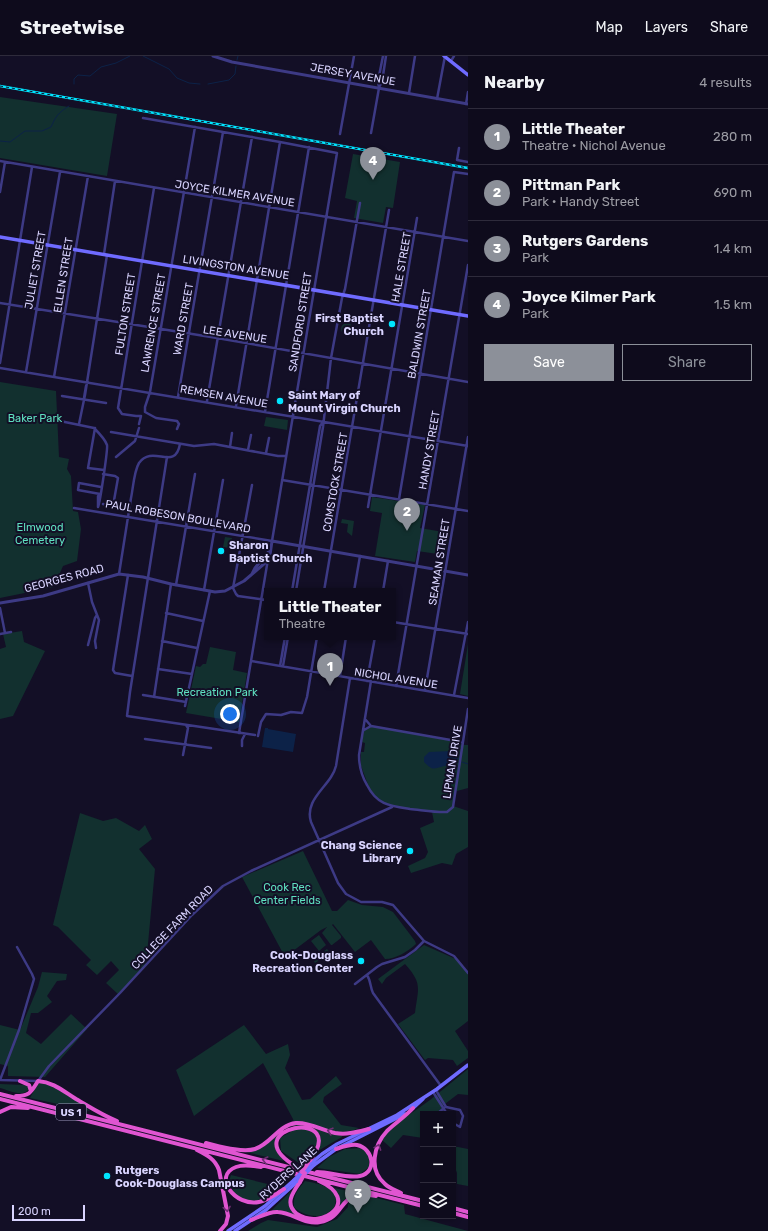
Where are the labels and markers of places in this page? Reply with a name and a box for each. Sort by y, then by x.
pin: 4 [360,147,386,180]
place label: First Baptist Church [315,312,384,338]
marker: First Baptist Church [387,319,397,329]
place label: Saint Mary of Mount Virgin Church [288,389,401,415]
marker: Saint Mary of Mount Virgin Church [275,396,285,406]
pin: 2 [394,498,420,531]
place label: Sharon Baptist Church [229,539,312,565]
marker: Sharon Baptist Church [216,546,226,556]
pin: 1 [317,653,343,686]
place label: Chang Science Library [321,839,402,865]
marker: Chang Science Library [405,846,415,856]
place label: Cook-Douglass Recreation Center [252,949,353,975]
marker: Cook-Douglass Recreation Center [356,956,366,966]
place label: Rutgers Cook-Douglass Campus [115,1164,245,1190]
marker: Rutgers Cook-Douglass Campus [102,1171,112,1181]
pin: 3 [345,1180,371,1213]

